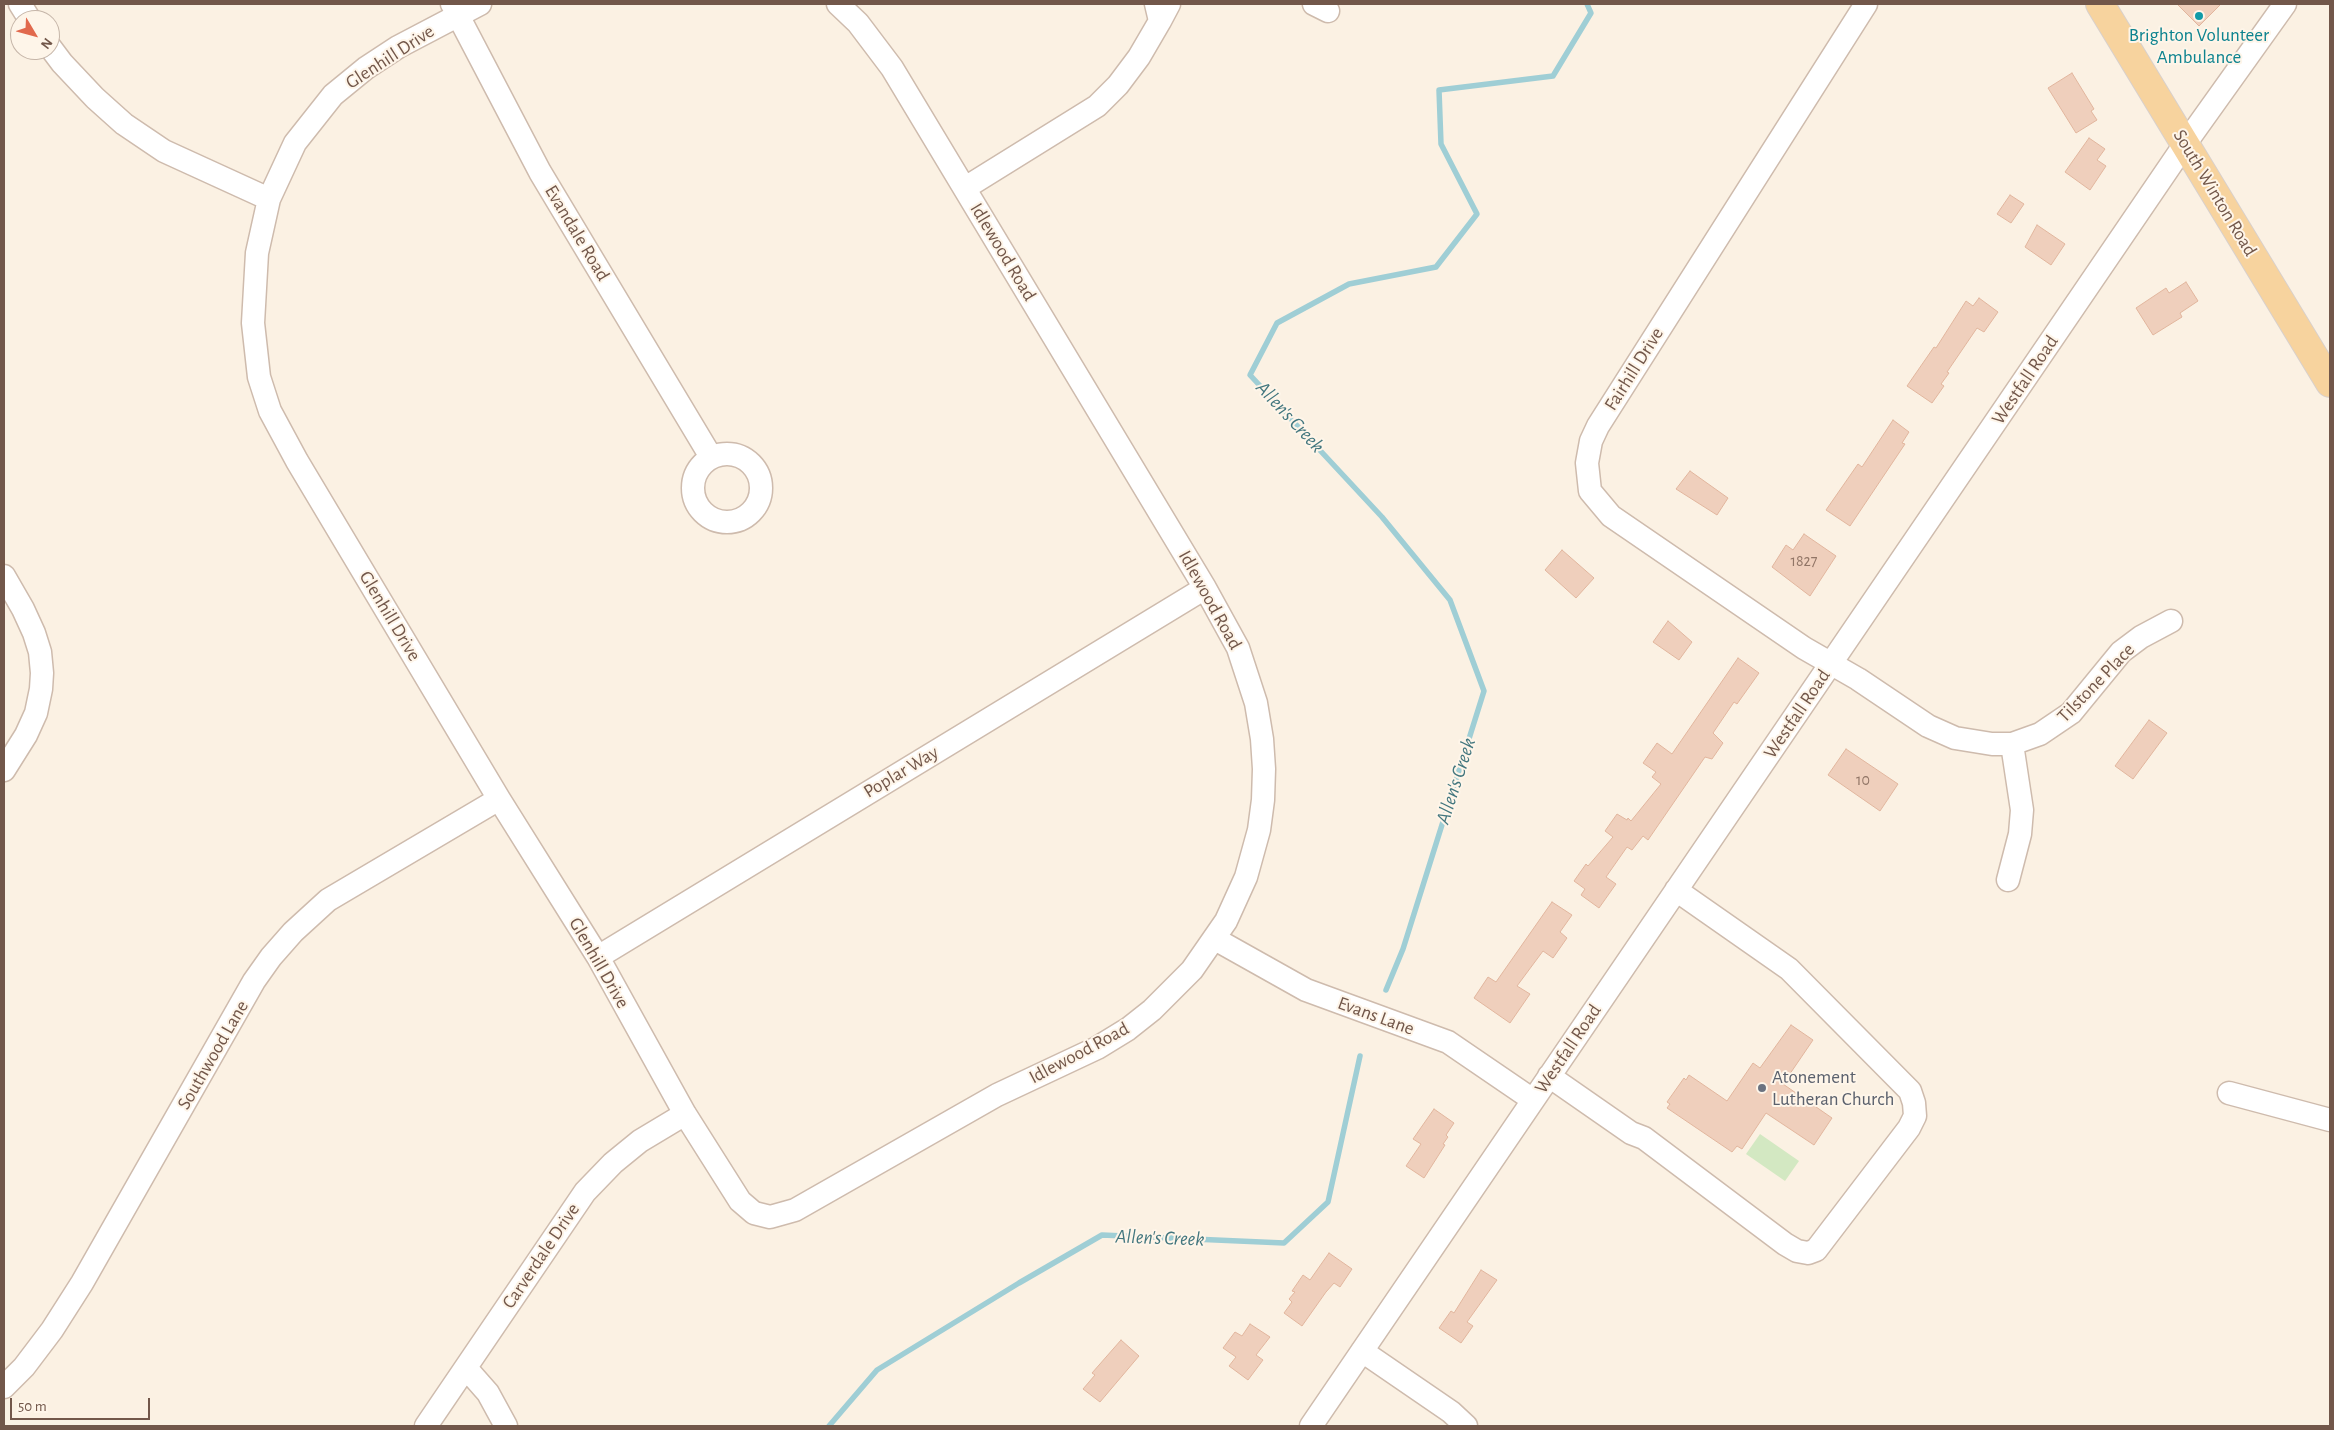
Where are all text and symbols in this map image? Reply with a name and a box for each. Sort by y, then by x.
north arrow [10,10,60,60]
marker: Brighton Volunteer Ambulance [2193,10,2205,22]
street label: Glenhill Drive [341,20,439,94]
place label: Brighton Volunteer Ambulance [2129,24,2269,68]
text: N [38,35,55,52]
street label: South Winton Road [2168,126,2262,260]
street label: Evandale Road [539,181,615,285]
street label: Idlewood Road [965,199,1041,305]
street label: Fairhill Drive [1599,323,1669,415]
street label: Westfall Road [1987,331,2063,429]
water label: Allen's Creek [1251,376,1329,458]
street label: Idlewood Road [1173,546,1247,654]
house number: 1827 [1790,551,1818,571]
street label: Glenhill Drive [354,567,426,665]
street label: Tilstone Place [2052,639,2140,727]
street label: Westfall Road [1759,665,1835,763]
water label: Allen's Creek [1431,735,1481,827]
street label: Poplar Way [859,741,943,803]
house number: 10 [1856,770,1870,790]
street label: Glenhill Drive [564,914,634,1012]
street label: Evans Lane [1335,992,1417,1040]
street label: Southwood Lane [173,996,253,1114]
street label: Westfall Road [1530,1000,1606,1098]
street label: Idlewood Road [1025,1017,1133,1089]
place label: Atonement Lutheran Church [1772,1066,1894,1110]
marker: Atonement Lutheran Church [1756,1082,1768,1094]
street label: Carverdale Drive [497,1199,585,1313]
water label: Allen's Creek [1115,1224,1205,1252]
scale bar [12,1388,152,1420]
text: 50 m [18,1399,47,1414]

